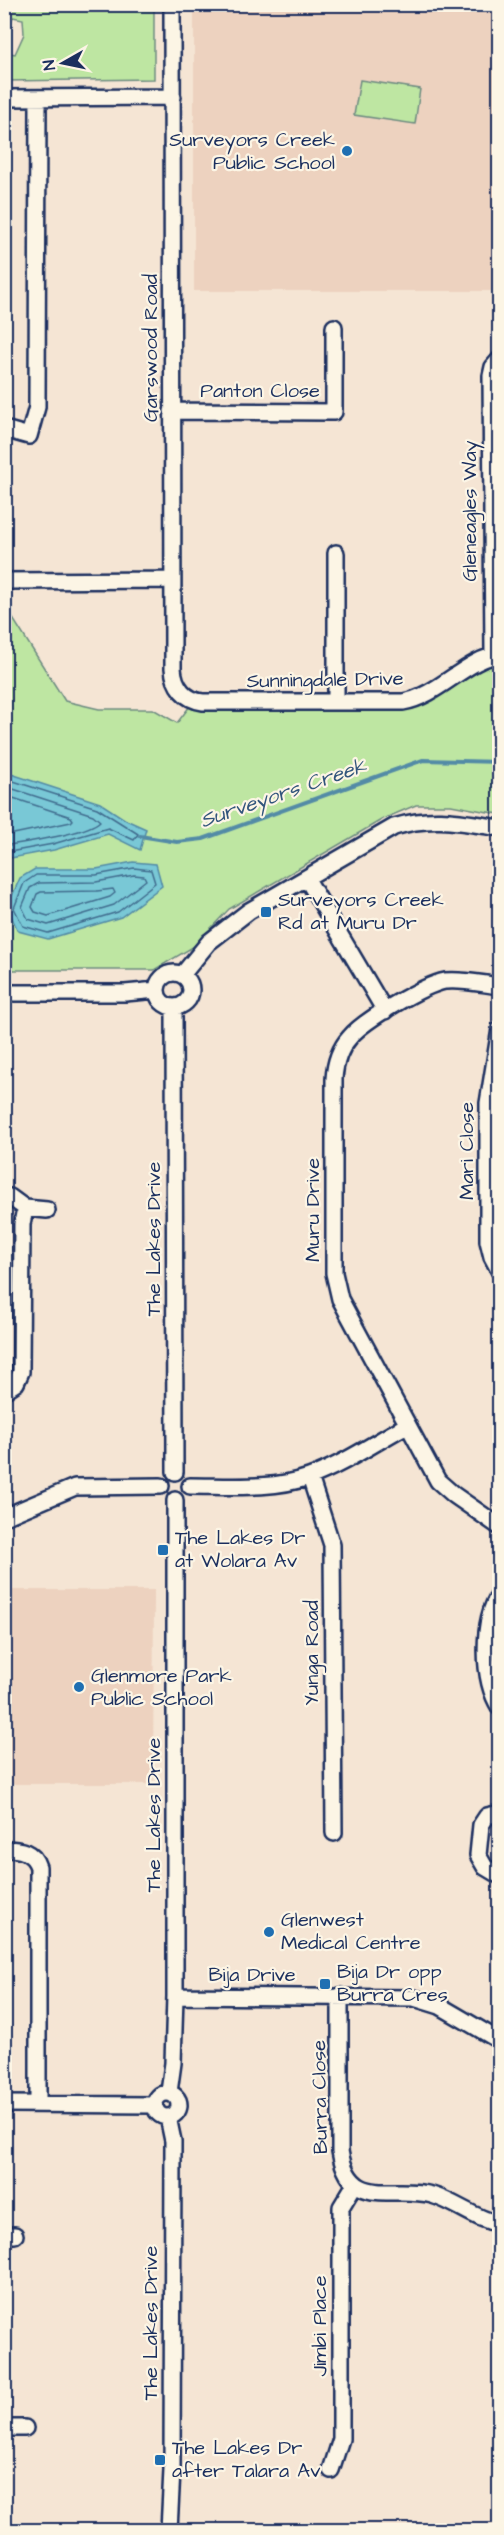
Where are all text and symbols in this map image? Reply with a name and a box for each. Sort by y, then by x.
north arrow [33,33,93,93]
text: N [38,59,61,72]
place label: Surveyors Creek Public School [169,126,335,177]
marker: Surveyors Creek Public School [340,144,354,158]
street label: Garswood Road [137,274,165,422]
street label: Panton Close [200,377,320,405]
street label: Gleneagles Way [456,440,485,582]
street label: Sunningdale Drive [246,665,404,696]
water label: Surveyors Creek [196,751,371,836]
place label: Surveyors Creek Rd at Muru Dr [278,886,444,937]
marker: Surveyors Creek Rd at Muru Dr [259,905,273,919]
street label: Mari Close [453,1102,481,1200]
street label: Muru Drive [299,1158,327,1262]
street label: The Lakes Drive [140,1162,168,1316]
place label: The Lakes Dr at Wolara Av [175,1524,305,1575]
marker: The Lakes Dr at Wolara Av [156,1543,170,1557]
street label: Yunga Road [298,1600,327,1706]
place label: Glenmore Park Public School [91,1662,232,1713]
marker: Glenmore Park Public School [72,1680,86,1694]
street label: The Lakes Drive [140,1738,168,1892]
place label: Glenwest Medical Centre [281,1906,421,1957]
marker: Glenwest Medical Centre [262,1925,276,1939]
place label: Bija Dr opp Burra Cres [337,1958,448,2009]
street label: Bija Drive [208,1961,296,1989]
marker: Bija Dr opp Burra Cres [318,1977,332,1991]
street label: Burra Close [305,2040,335,2154]
street label: The Lakes Drive [137,2246,165,2400]
street label: Jimbi Place [306,2275,334,2377]
place label: The Lakes Dr after Talara Av [172,2434,321,2485]
marker: The Lakes Dr after Talara Av [153,2453,167,2467]

